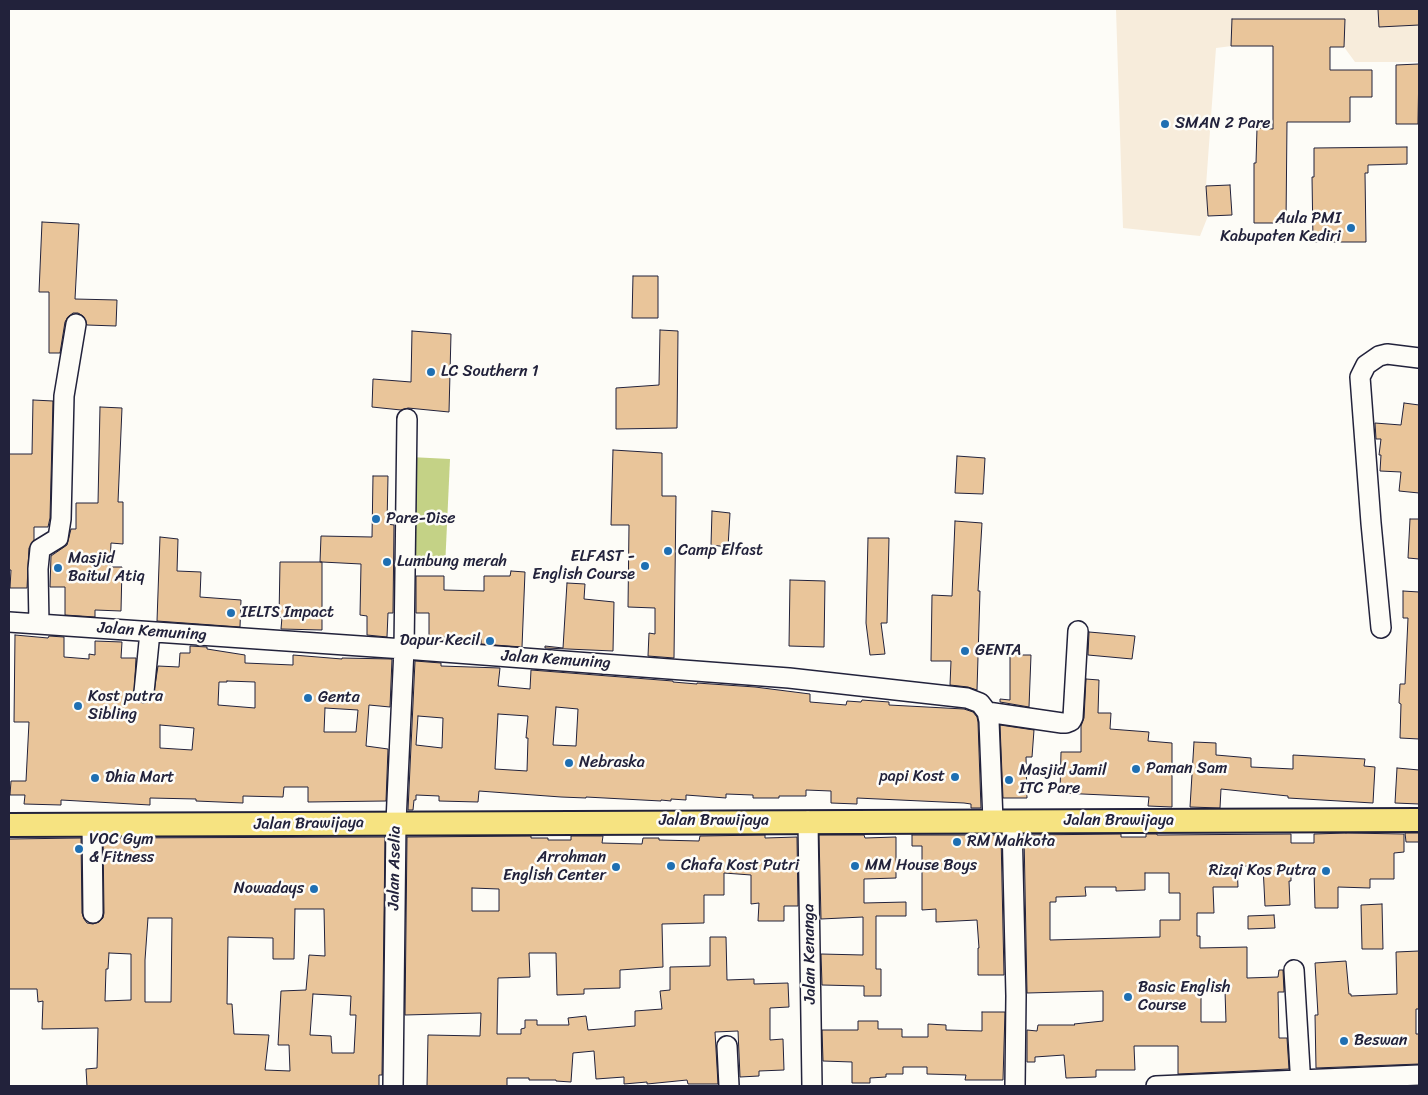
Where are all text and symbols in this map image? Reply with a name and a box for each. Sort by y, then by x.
place label: SMAN 2 Pare [1175,114,1271,134]
marker: SMAN 2 Pare [1159,118,1171,130]
place label: Aula PMI Kabupaten Kediri [1220,209,1341,247]
marker: Aula PMI Kabupaten Kediri [1345,222,1357,234]
place label: LC Southern 1 [441,362,539,382]
marker: LC Southern 1 [425,366,437,378]
place label: Pare-Dise [386,509,456,529]
marker: Pare-Dise [370,513,382,525]
place label: Camp Elfast [678,541,763,561]
marker: Camp Elfast [662,545,674,557]
place label: ELFAST - English Course [532,547,635,585]
place label: Masjid Baitul Atiq [68,549,145,587]
place label: Lumbung merah [397,552,507,572]
marker: Lumbung merah [381,556,393,568]
marker: ELFAST - English Course [639,560,651,572]
marker: Masjid Baitul Atiq [52,562,64,574]
place label: IELTS Impact [241,603,334,623]
marker: IELTS Impact [225,607,237,619]
street label: Jalan Kemuning [97,619,207,645]
place label: Dapur Kecil [400,631,480,651]
marker: Dapur Kecil [484,635,496,647]
place label: GENTA [975,641,1022,661]
marker: GENTA [959,645,971,657]
street label: Jalan Kemuning [501,647,611,673]
place label: Kost putra Sibling [88,687,163,725]
place label: Genta [318,688,360,708]
marker: Genta [302,692,314,704]
marker: Kost putra Sibling [72,700,84,712]
place label: Nebraska [579,753,645,773]
marker: Nebraska [563,757,575,769]
place label: Paman Sam [1146,759,1227,779]
place label: Masjid Jamil ITC Pare [1019,761,1106,799]
marker: Paman Sam [1130,763,1142,775]
place label: papi Kost [879,767,945,787]
place label: Dhia Mart [105,768,174,788]
marker: papi Kost [949,771,961,783]
marker: Dhia Mart [89,772,101,784]
marker: Masjid Jamil ITC Pare [1003,774,1015,786]
street label: Jalan Brawijaya [659,811,769,831]
street label: Jalan Brawijaya [1064,811,1174,831]
street label: Jalan Brawijaya [254,813,364,835]
street label: Jalan Aselia [385,826,405,910]
place label: VOC Gym & Fitness [89,830,154,868]
place label: RM Mahkota [967,832,1055,852]
marker: RM Mahkota [951,836,963,848]
marker: VOC Gym & Fitness [73,843,85,855]
place label: Arrohman English Center [503,848,606,886]
place label: Chafa Kost Putri [681,856,799,876]
place label: MM House Boys [865,856,977,876]
marker: Chafa Kost Putri [665,860,677,872]
marker: MM House Boys [849,860,861,872]
marker: Arrohman English Center [610,861,622,873]
place label: Rizqi Kos Putra [1209,861,1316,881]
marker: Rizqi Kos Putra [1320,865,1332,877]
place label: Nowadays [234,879,304,899]
marker: Nowadays [308,883,320,895]
street label: Jalan Kenanga [800,904,820,1004]
place label: Basic English Course [1138,978,1230,1016]
marker: Basic English Course [1122,991,1134,1003]
place label: Beswan [1354,1031,1407,1051]
marker: Beswan [1338,1035,1350,1047]

